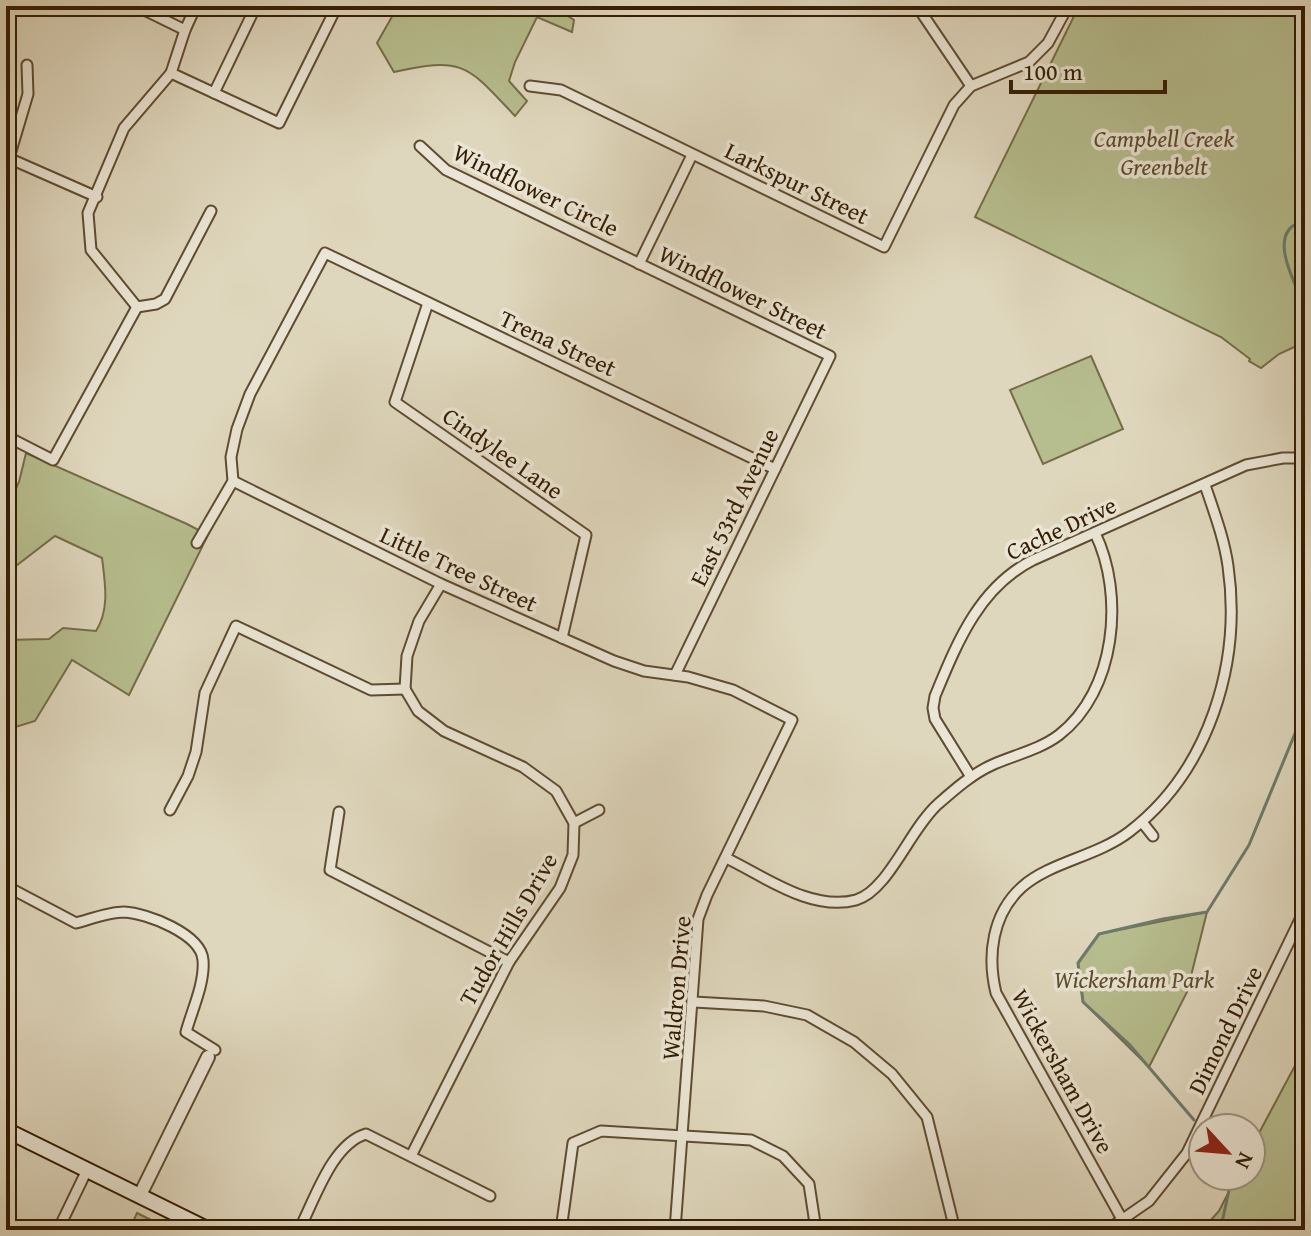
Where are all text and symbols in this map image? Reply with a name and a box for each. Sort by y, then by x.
scale bar [1011,44,1165,94]
text: 100 m [1023,54,1083,89]
park label: Campbell Creek Greenbelt [1094,121,1234,184]
street label: Larkspur Street [719,133,875,233]
street label: Windflower Circle [447,135,625,245]
street label: Windflower Street [653,236,834,348]
street label: Trena Street [494,301,623,386]
street label: Cindylee Lane [435,398,571,508]
street label: East 53rd Avenue [681,422,787,592]
street label: Cache Drive [1000,487,1122,569]
street label: Little Tree Street [374,517,544,621]
street label: Tudor Hills Drive [450,846,566,1012]
street label: Waldron Drive [652,914,700,1062]
street label: Dimond Drive [1179,960,1271,1100]
park label: Wickersham Park [1054,962,1214,997]
street label: Wickersham Drive [1003,982,1123,1160]
north arrow [1187,1112,1267,1192]
text: N [1227,1147,1263,1175]

